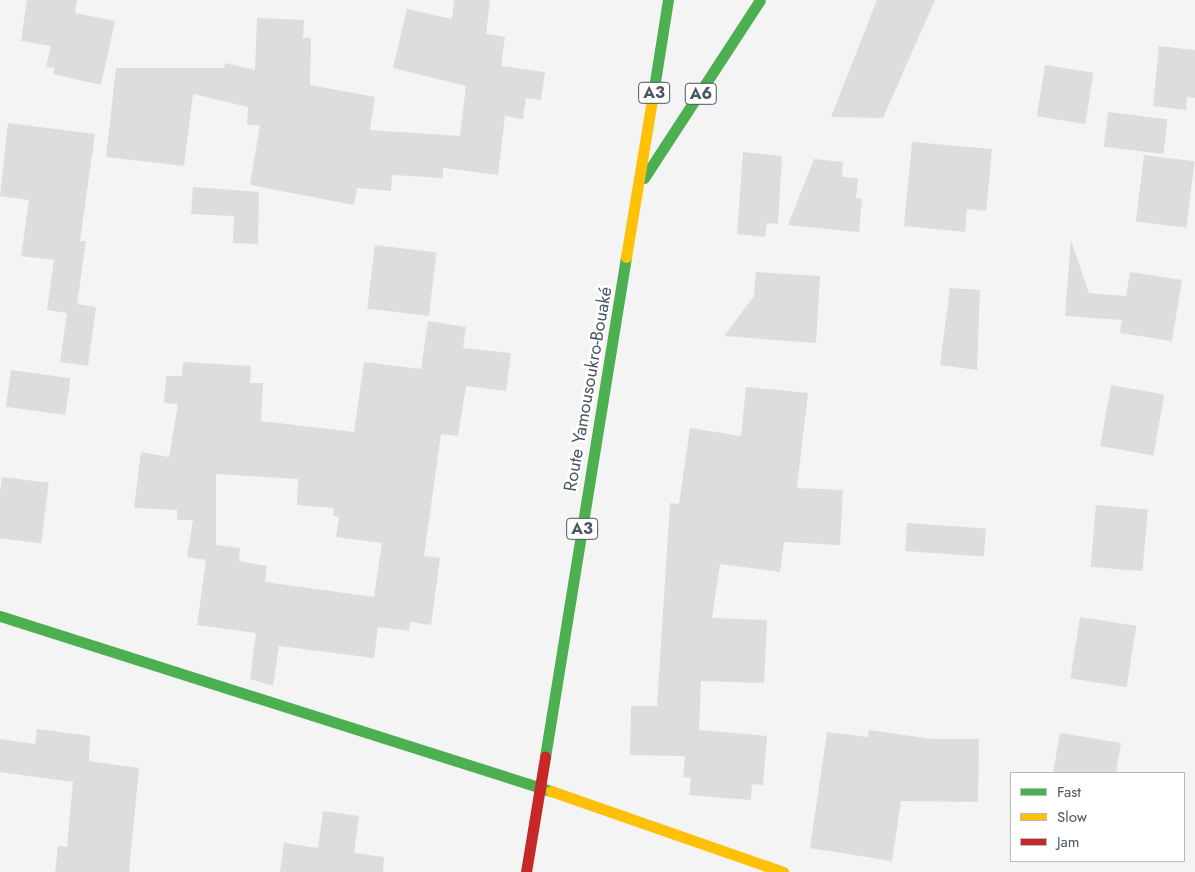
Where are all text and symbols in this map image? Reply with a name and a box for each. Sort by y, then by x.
road number: A3 [638,80,670,106]
road number: A6 [685,80,717,108]
street label: Route Yamousoukro-Bouaké [559,285,617,493]
road number: A3 [566,516,598,542]
legend [1010,772,1185,862]
text: Fast [1057,781,1081,803]
text: Slow [1057,806,1087,828]
text: Jam [1057,831,1080,853]

